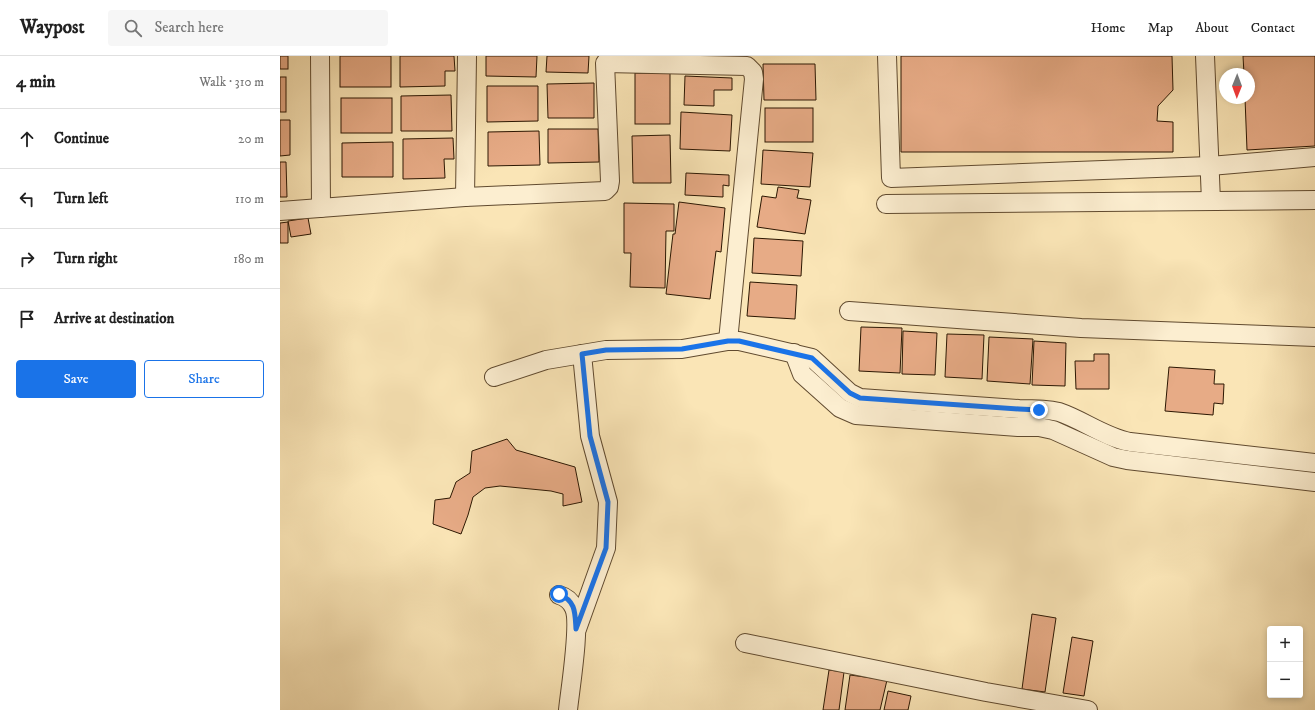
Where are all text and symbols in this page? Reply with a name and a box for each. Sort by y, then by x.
search box [108,10,388,46]
text: Waypost [20,16,84,39]
icon: search [122,17,144,39]
text: Search here [154,18,224,37]
text: Home [1091,19,1125,37]
text: Map [1147,19,1173,37]
text: About [1195,19,1229,37]
text: Contact [1251,19,1295,37]
north arrow [1219,68,1255,104]
text: 4 min [16,71,55,93]
text: Walk · 310 m [199,74,264,90]
icon: ahead [16,128,38,150]
text: Continue [54,129,109,148]
text: 20 m [238,131,264,147]
icon: left [16,188,38,210]
text: Turn left [54,189,108,208]
text: 110 m [235,191,264,207]
icon: right [16,248,38,270]
text: Turn right [54,249,117,268]
text: 180 m [233,251,264,267]
icon: arrive [16,308,38,330]
text: Arrive at destination [54,309,174,328]
button: Save [16,360,136,398]
button: Share [144,360,264,398]
route end [1030,401,1048,419]
route start [550,585,568,603]
map controls [1267,626,1303,698]
button: + [1267,626,1303,662]
button: − [1267,662,1303,698]

